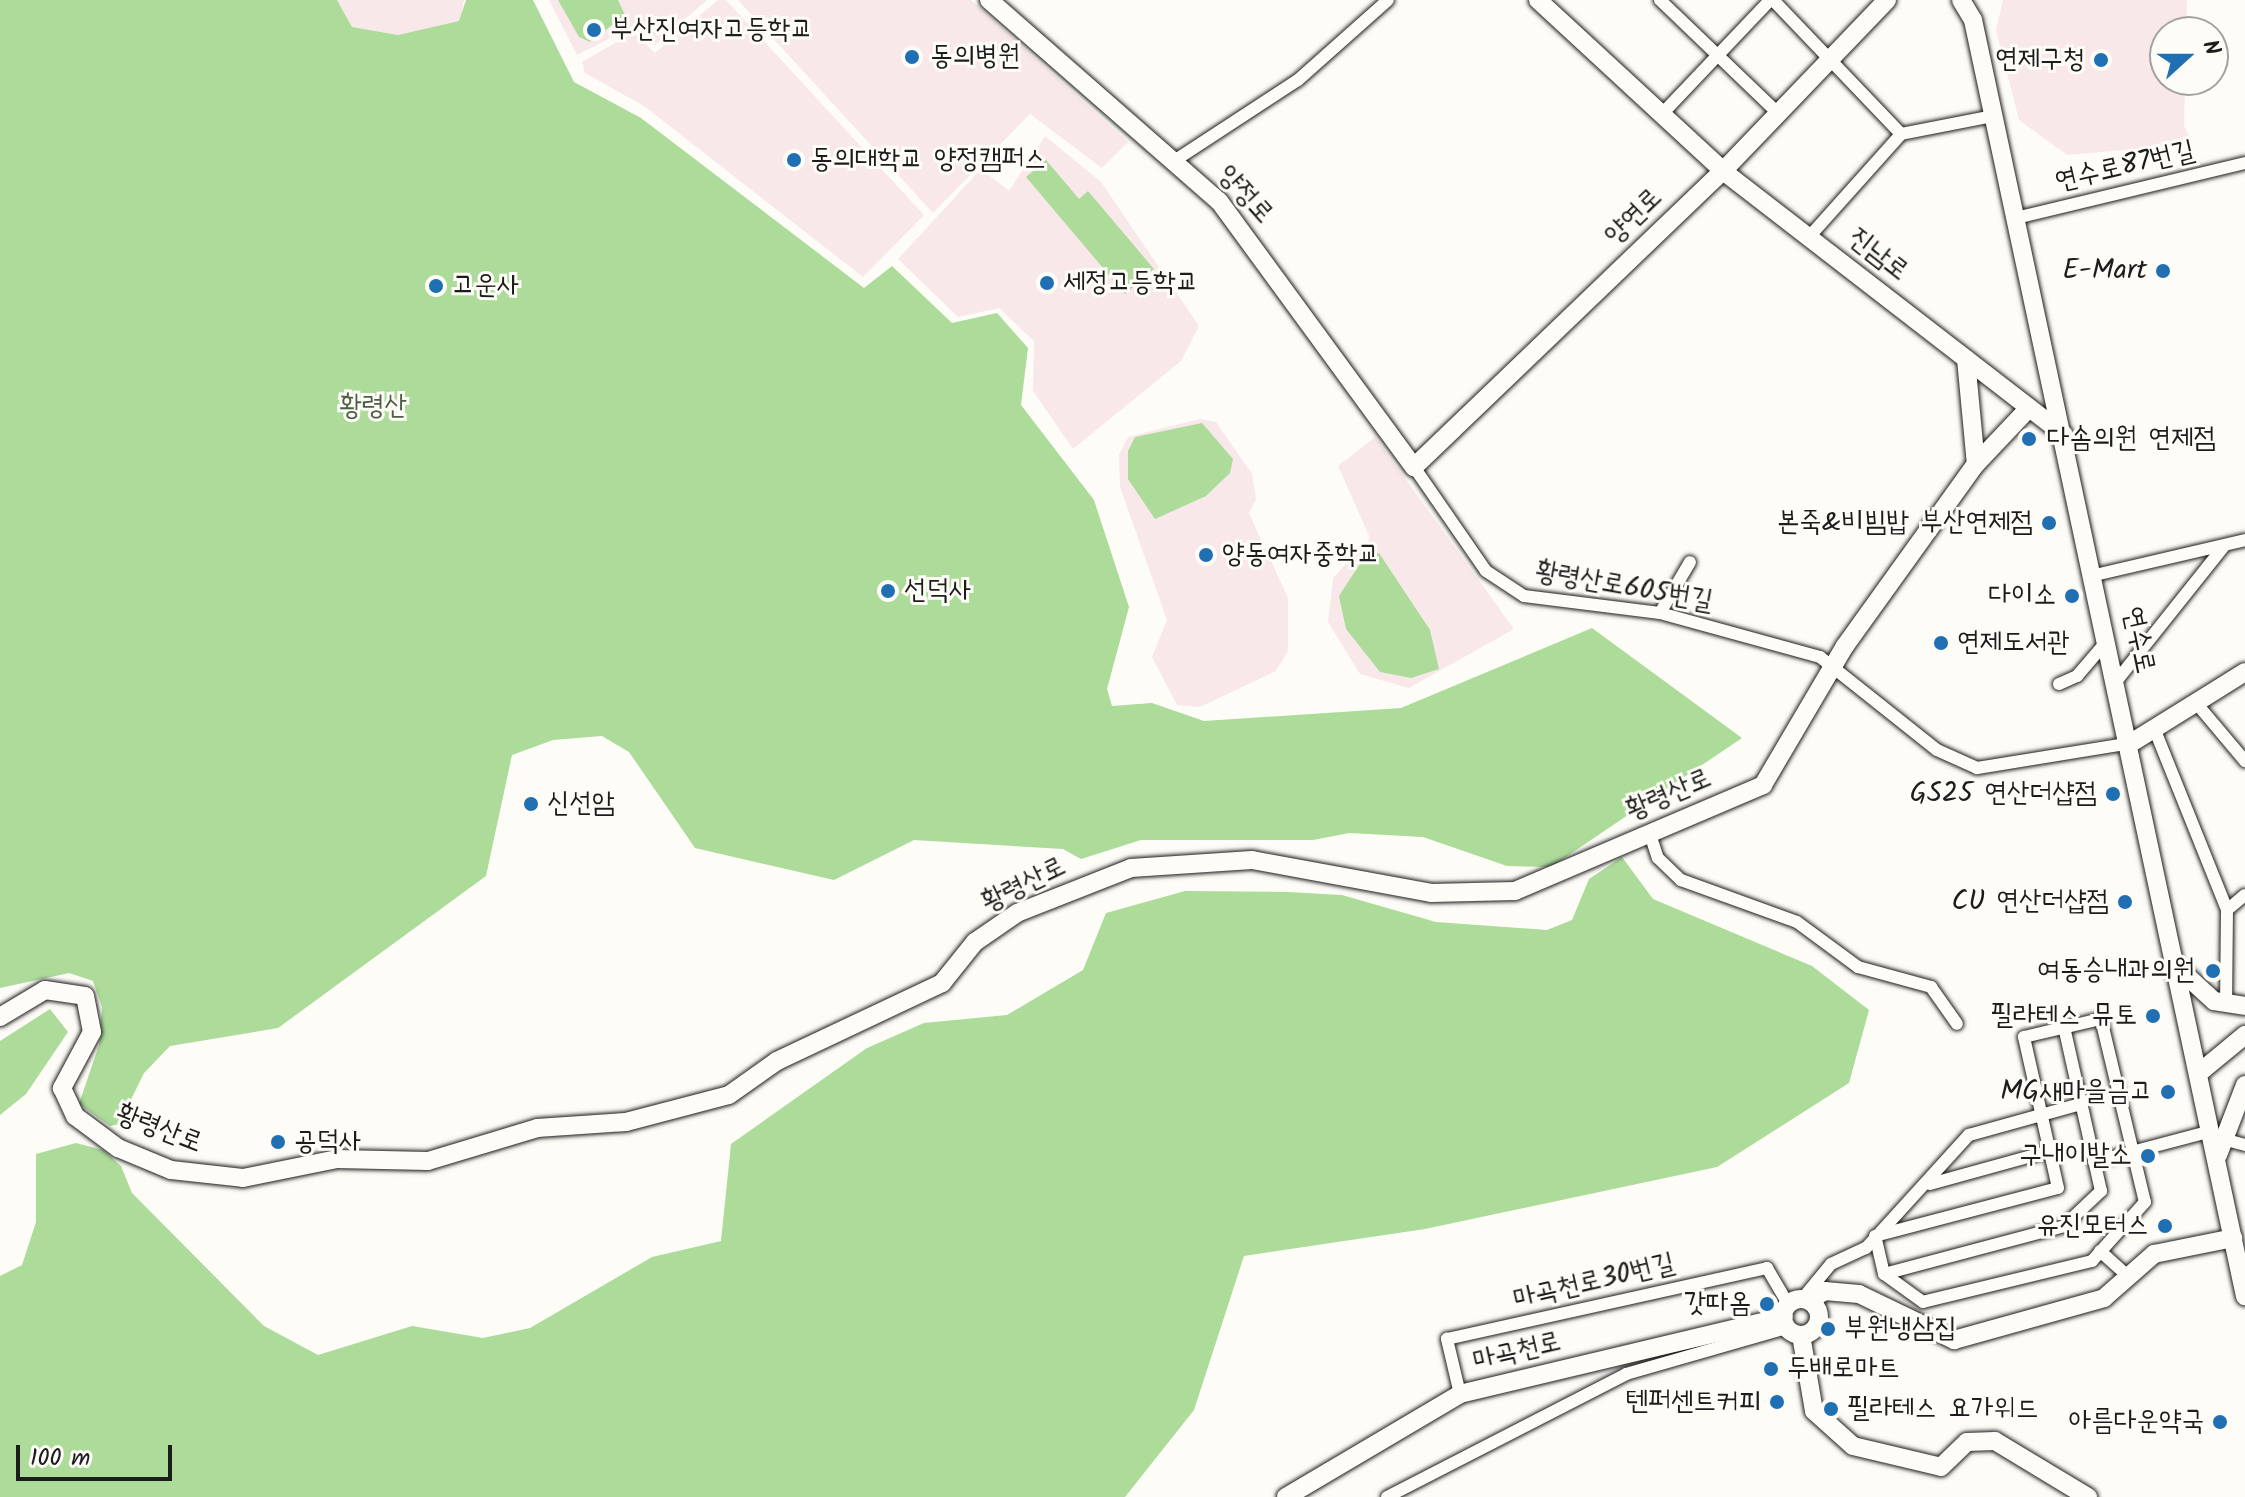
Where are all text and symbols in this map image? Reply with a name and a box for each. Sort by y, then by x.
place label: 부산진여자고등학교 [610,13,813,47]
north arrow [2149,16,2229,96]
marker: 부산진여자고등학교 [585,21,603,39]
text: N [2191,35,2229,61]
place label: 동의병원 [930,40,1020,74]
place label: 연제구청 [1995,43,2085,77]
marker: 동의병원 [901,46,923,68]
marker: 연제구청 [2092,51,2110,69]
street label: 연수로87번길 [2052,135,2198,199]
place label: 동의대학교 양정캠퍼스 [810,143,1047,177]
marker: 동의대학교 양정캠퍼스 [785,151,803,169]
street label: 양정로 [1210,159,1280,231]
street label: 양연로 [1598,181,1670,253]
street label: 진남로 [1841,221,1915,289]
place label: E-Mart [2062,254,2147,288]
marker: E-Mart [2154,262,2172,280]
place label: 세정고등학교 [1063,266,1198,300]
place label: 고운사 [452,269,520,303]
marker: 세정고등학교 [1038,274,1056,292]
marker: 고운사 [427,277,445,295]
park label: 황령산 [339,390,407,424]
place label: 다솜의원 연제점 [2047,422,2216,456]
marker: 다솜의원 연제점 [2018,428,2040,450]
place label: 본죽&비빔밥 부산연제점 [1777,506,2033,540]
marker: 본죽&비빔밥 부산연제점 [2040,514,2058,532]
place label: 양동여자중학교 [1222,538,1380,572]
marker: 양동여자중학교 [1197,546,1215,564]
street label: 황령산로605번길 [1533,555,1715,619]
place label: 선덕사 [904,574,972,608]
place label: 다이소 [1988,579,2056,613]
marker: 선덕사 [879,582,897,600]
marker: 다이소 [2063,587,2081,605]
street label: 연수로 [2115,603,2161,677]
place label: 연제도서관 [1957,626,2070,660]
marker: 연제도서관 [1932,634,1950,652]
street label: 황령산로 [1621,762,1717,828]
place label: GS25 연산더샵점 [1910,777,2097,811]
marker: GS25 연산더샵점 [2104,785,2122,803]
place label: 신선암 [547,787,615,821]
marker: 신선암 [522,795,540,813]
street label: 황령산로 [976,850,1072,920]
place label: CU 연산더샵점 [1952,885,2109,919]
marker: CU 연산더샵점 [2116,893,2134,911]
place label: 여동승내과의원 [2037,954,2195,988]
marker: 여동승내과의원 [2202,960,2224,982]
place label: 필라테스 뮤토 [1991,999,2137,1033]
marker: 필라테스 뮤토 [2144,1007,2162,1025]
place label: MG새마을금고 [2000,1075,2152,1109]
marker: MG새마을금고 [2159,1083,2177,1101]
street label: 황령산로 [111,1097,207,1161]
place label: 공덕사 [294,1125,362,1159]
marker: 공덕사 [269,1133,287,1151]
place label: 구내이발소 [2019,1139,2132,1173]
marker: 구내이발소 [2139,1147,2157,1165]
place label: 유진모터스 [2036,1209,2149,1243]
marker: 유진모터스 [2156,1217,2174,1235]
street label: 마곡천로30번길 [1510,1247,1678,1317]
place label: 갓따옴 [1683,1287,1751,1321]
marker: 갓따옴 [1758,1295,1776,1313]
place label: 부원냉삼집 [1844,1312,1957,1346]
marker: 부원냉삼집 [1819,1320,1837,1338]
street label: 마곡천로 [1469,1325,1565,1379]
place label: 두배로마트 [1787,1352,1900,1386]
marker: 두배로마트 [1762,1360,1780,1378]
place label: 텐퍼센트커피 [1626,1385,1761,1419]
place label: 필라테스 요가위드 [1847,1392,2038,1426]
marker: 텐퍼센트커피 [1768,1393,1786,1411]
marker: 필라테스 요가위드 [1822,1400,1840,1418]
place label: 아름다운약국 [2069,1405,2204,1439]
marker: 아름다운약국 [2211,1413,2229,1431]
scale bar [20,1429,176,1479]
text: 100 m [30,1439,90,1478]

